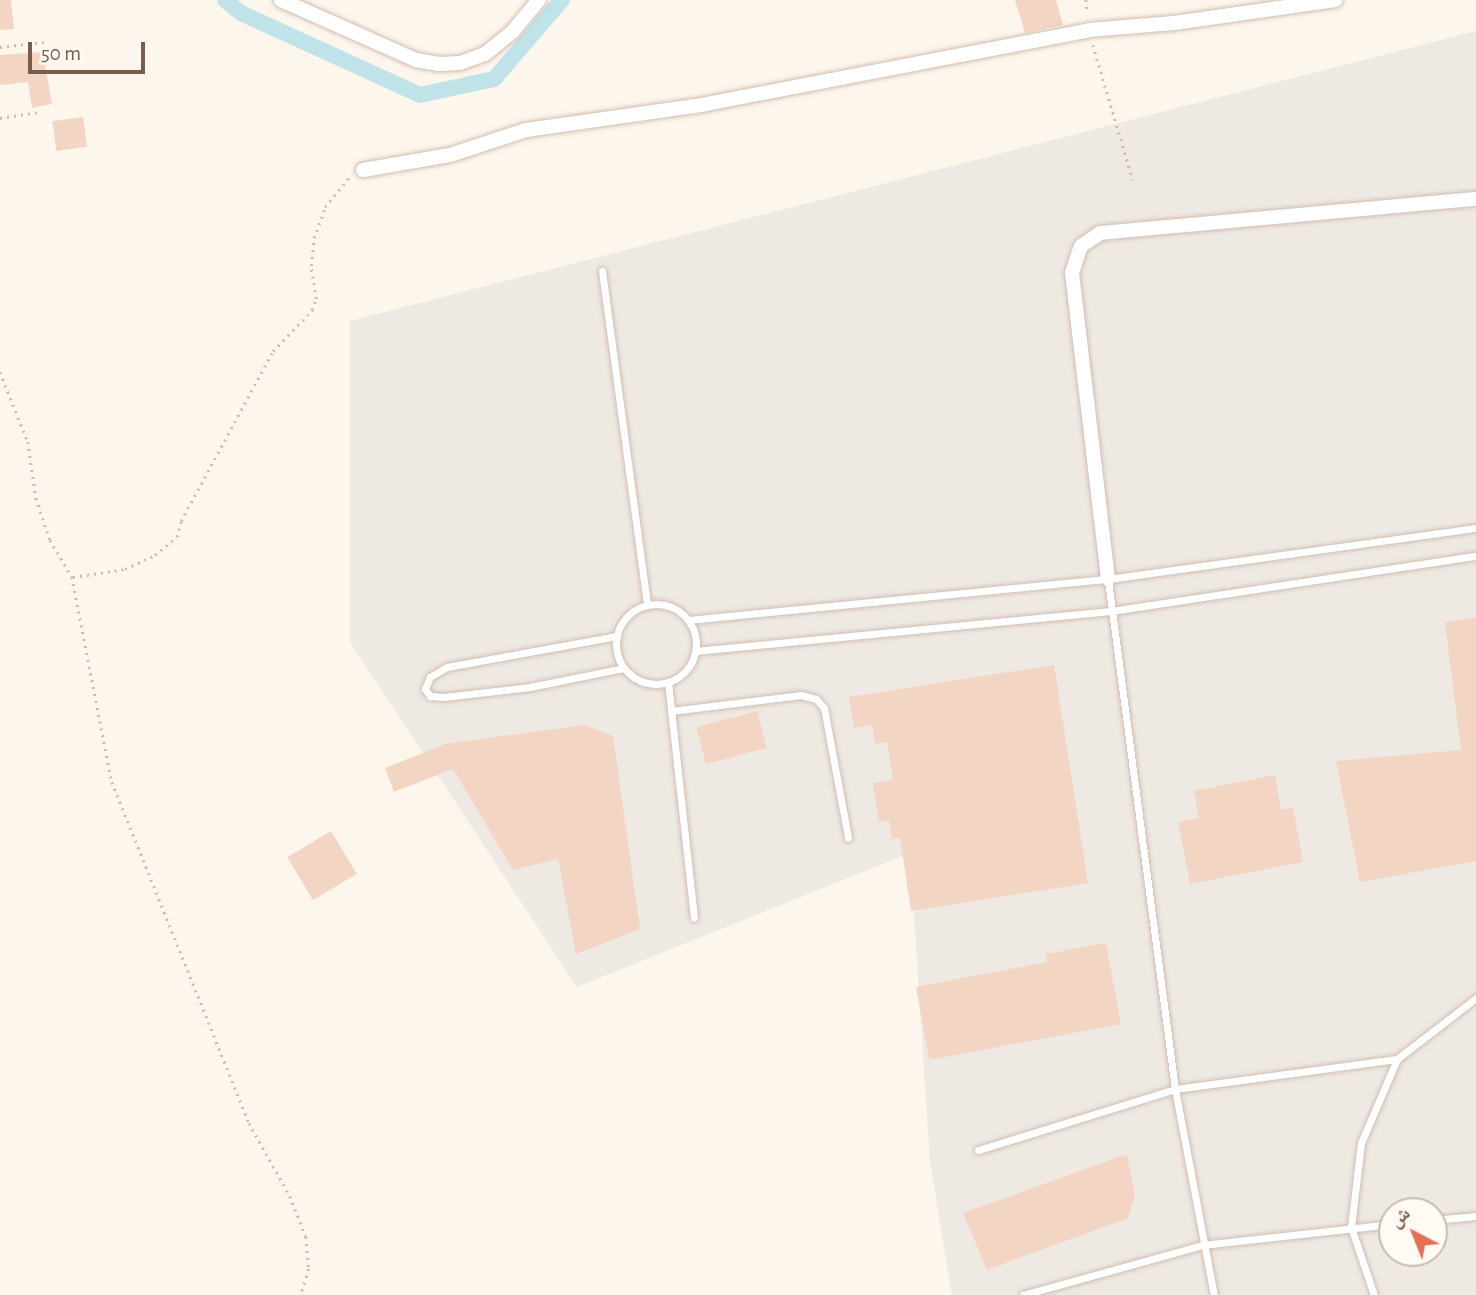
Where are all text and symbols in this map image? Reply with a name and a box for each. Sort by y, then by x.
scale bar [32,28,149,72]
text: 50 m [41,43,81,64]
north arrow [1378,1197,1448,1267]
text: ش [1386,1204,1414,1231]

